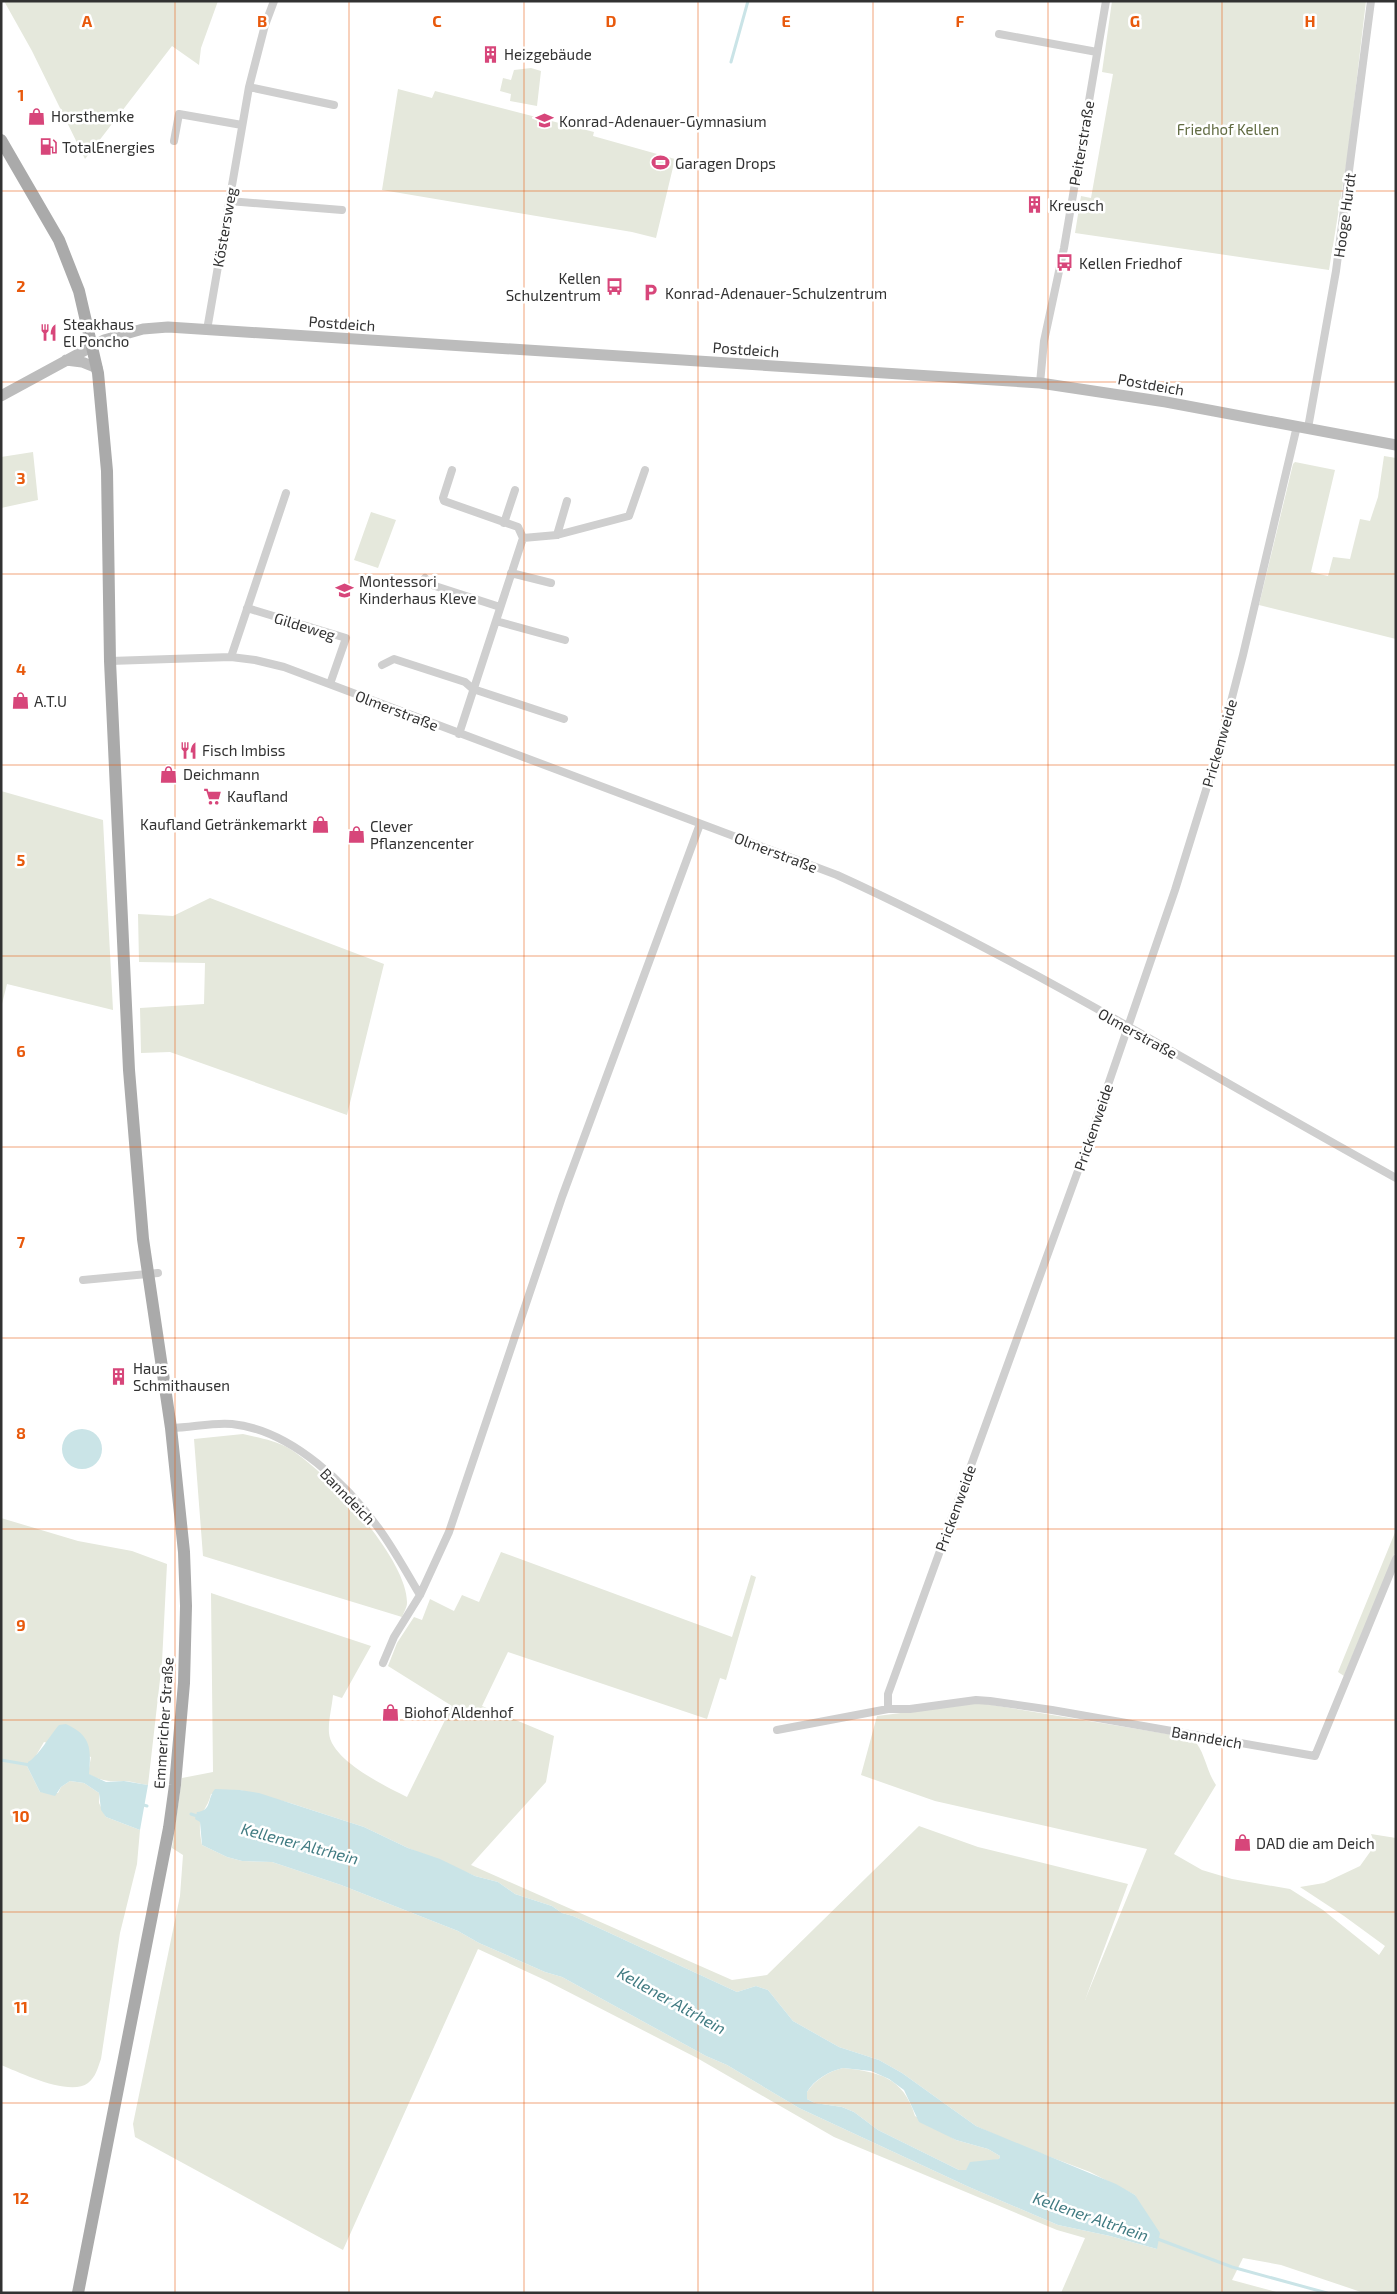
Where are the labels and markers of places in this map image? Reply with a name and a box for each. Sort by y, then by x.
building icon: Heizgebäude [480,44,500,64]
place label: Heizgebäude [504,45,592,63]
shop icon: Horsthemke [27,106,47,126]
place label: Horsthemke [51,107,134,125]
school or university icon: Konrad-Adenauer-Gymnasium [535,111,555,131]
place label: Konrad-Adenauer-Gymnasium [559,112,767,130]
fuel station icon: TotalEnergies [38,137,58,157]
place label: TotalEnergies [62,138,155,156]
sports icon: Garagen Drops [651,153,671,173]
place label: Garagen Drops [675,154,776,172]
building icon: Kreusch [1025,195,1045,215]
place label: Kreusch [1049,196,1104,214]
bus stop icon: Kellen Friedhof [1055,253,1075,273]
place label: Kellen Friedhof [1079,254,1182,272]
place label: Kellen Schulzentrum [506,269,601,304]
bus stop icon: Kellen Schulzentrum [605,277,625,297]
parking icon: Konrad-Adenauer-Schulzentrum [641,283,661,303]
place label: Konrad-Adenauer-Schulzentrum [665,284,887,302]
place label: Steakhaus El Poncho [63,315,134,350]
restaurant icon: Steakhaus El Poncho [39,323,59,343]
place label: Montessori Kinderhaus Kleve [359,572,477,607]
school or university icon: Montessori Kinderhaus Kleve [335,580,355,600]
shop icon: A.T.U [10,691,30,711]
place label: A.T.U [34,692,67,710]
restaurant icon: Fisch Imbiss [178,740,198,760]
place label: Fisch Imbiss [202,741,285,759]
shop icon: Deichmann [159,764,179,784]
place label: Deichmann [183,765,260,783]
supermarket icon: Kaufland [203,786,223,806]
place label: Kaufland [227,787,288,805]
shop icon: Kaufland Getränkemarkt [311,814,331,834]
place label: Kaufland Getränkemarkt [140,815,307,833]
place label: Clever Pflanzencenter [370,817,474,852]
shop icon: Clever Pflanzencenter [346,825,366,845]
place label: Haus Schmithausen [133,1359,230,1394]
building icon: Haus Schmithausen [109,1367,129,1387]
shop icon: Biohof Aldenhof [380,1702,400,1722]
place label: Biohof Aldenhof [404,1703,514,1721]
shop icon: DAD die am Deich [1232,1833,1252,1853]
place label: DAD die am Deich [1256,1834,1375,1852]

